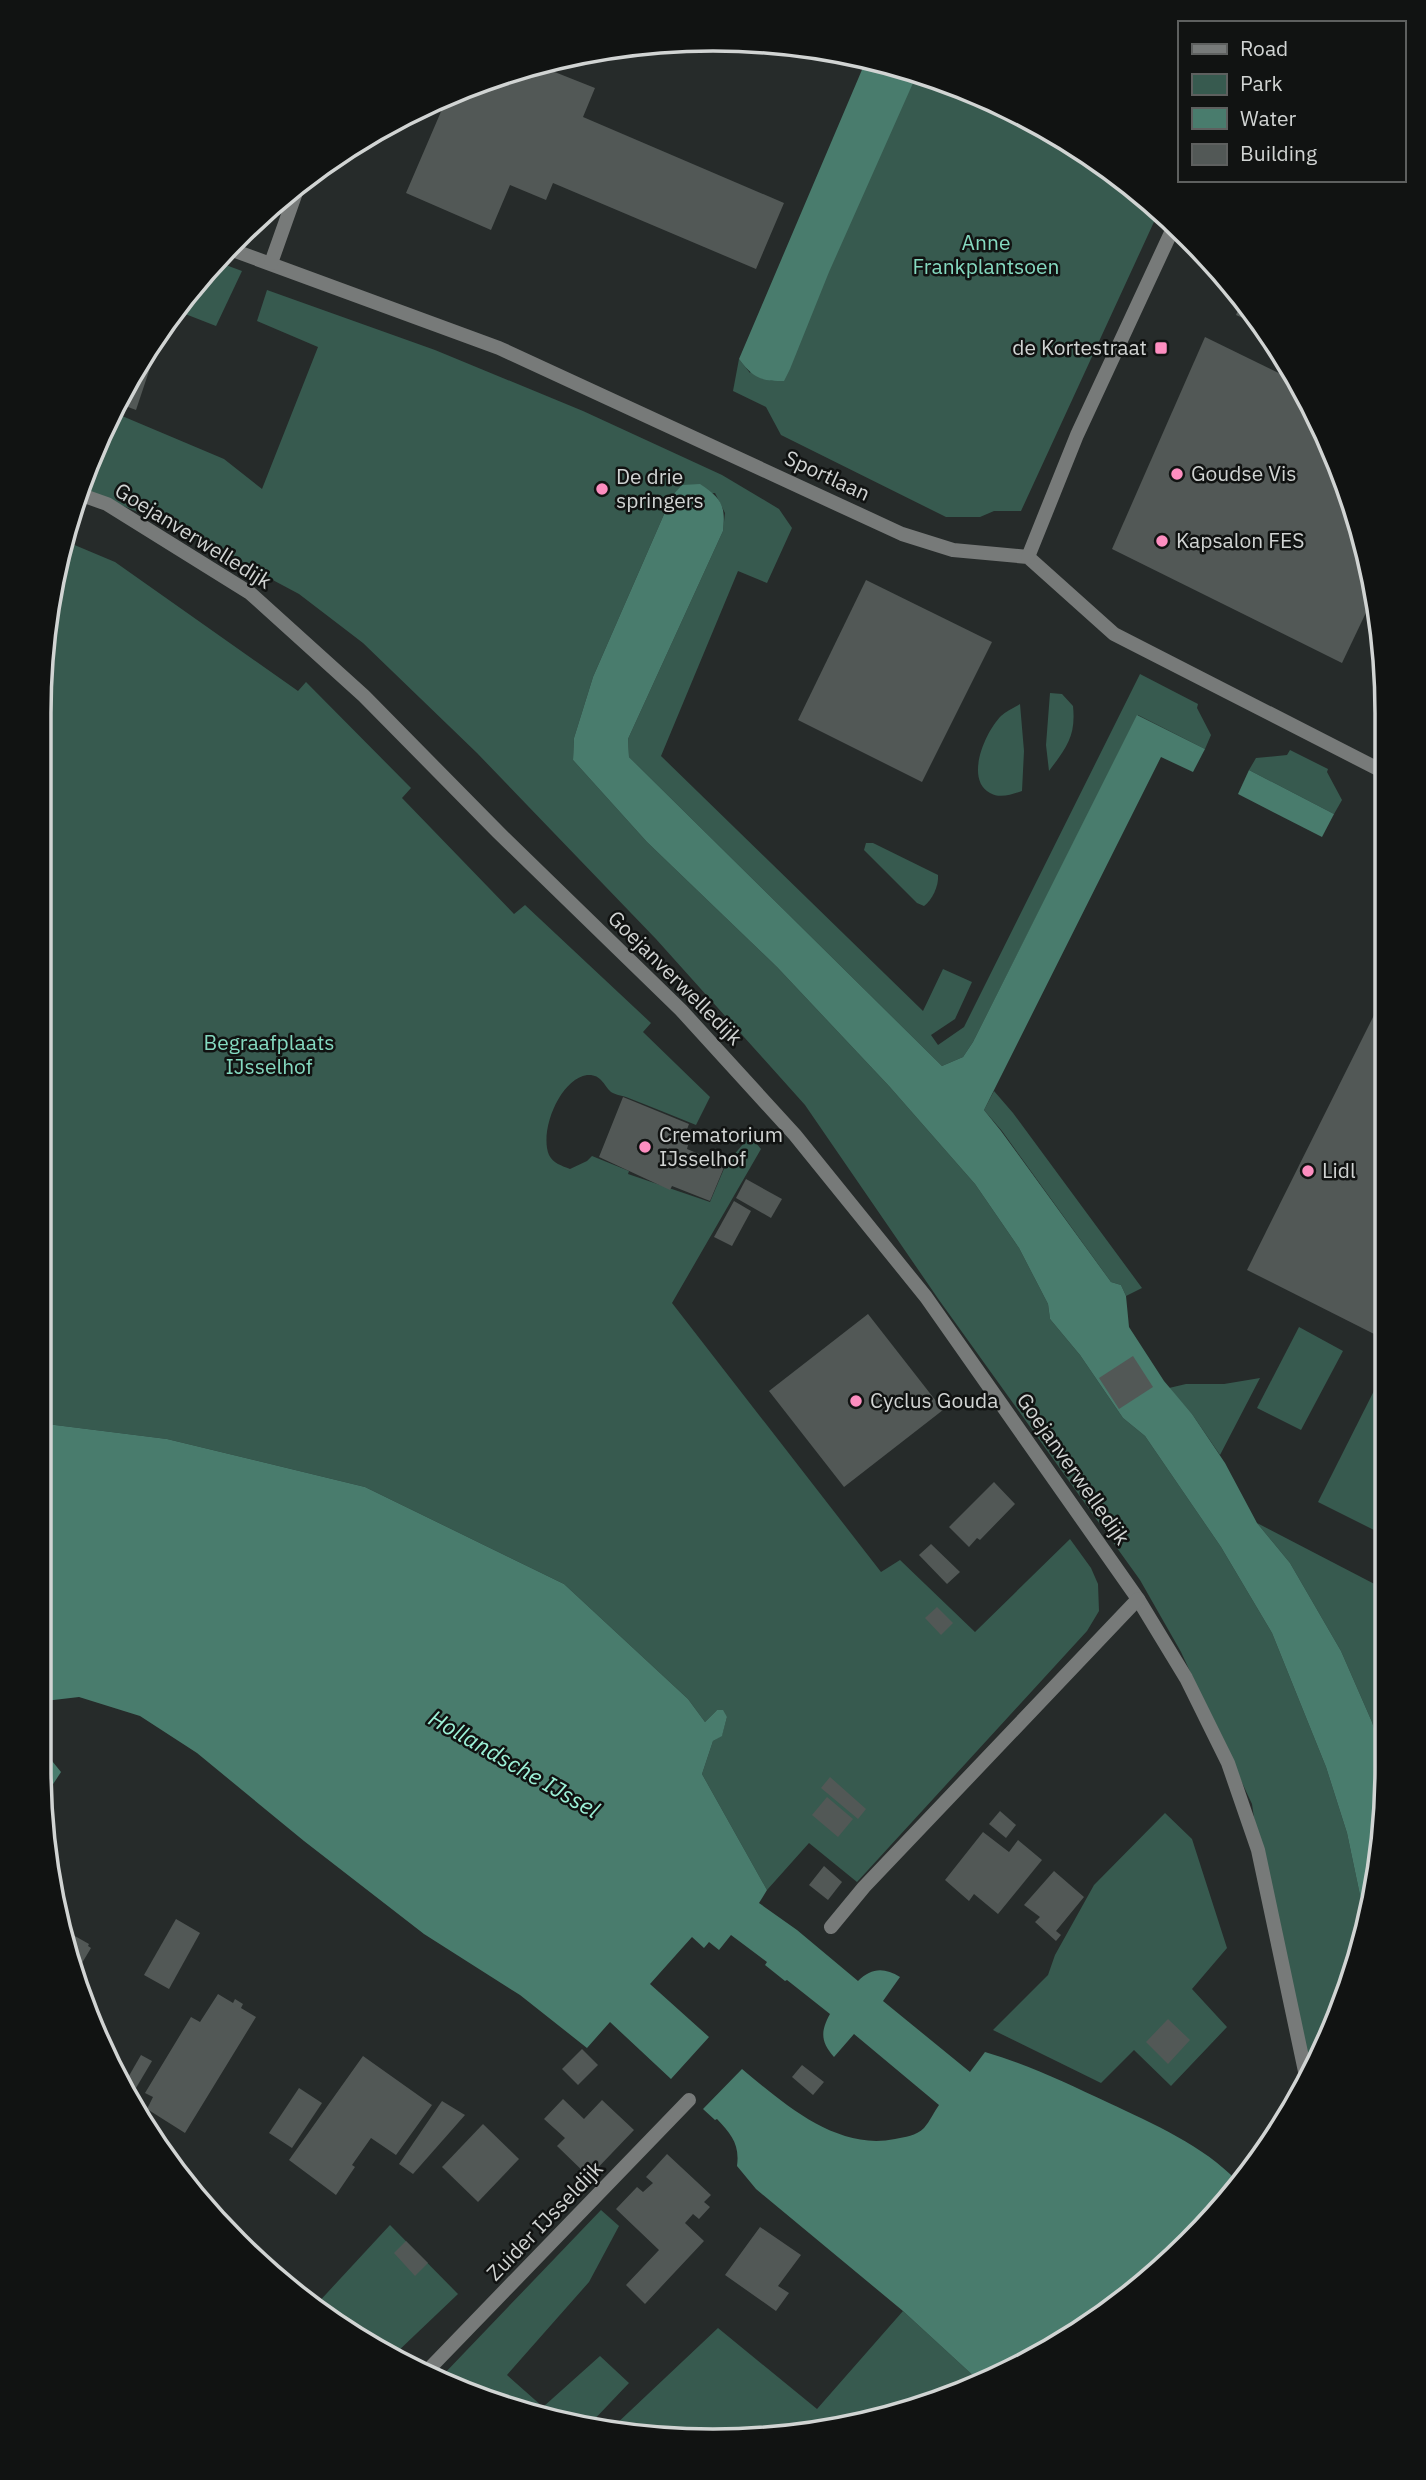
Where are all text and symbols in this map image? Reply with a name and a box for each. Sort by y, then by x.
legend [1178,21,1405,182]
text: Road [1240,34,1288,62]
text: Park [1240,69,1283,97]
text: Water [1240,104,1297,132]
text: Building [1240,139,1317,167]
park label: Anne Frankplantsoen [913,228,1060,280]
place label: de Kortestraat [1012,333,1147,361]
marker: de Kortestraat [1153,340,1169,356]
street label: Sportlaan [780,443,875,507]
place label: Goudse Vis [1191,459,1296,487]
place label: De drie springers [616,462,704,514]
marker: Goudse Vis [1169,466,1185,482]
street label: Goejanverwelledijk [110,476,277,595]
marker: De drie springers [594,481,610,497]
place label: Kapsalon FES [1176,526,1304,554]
marker: Kapsalon FES [1154,533,1170,549]
street label: Goejanverwelledijk [602,904,749,1051]
park label: Begraafplaats IJsselhof [203,1028,335,1080]
place label: Crematorium IJsselhof [659,1120,783,1172]
marker: Crematorium IJsselhof [637,1139,653,1155]
place label: Lidl [1322,1156,1356,1184]
marker: Lidl [1300,1163,1316,1179]
place label: Cyclus Gouda [870,1386,998,1414]
street label: Goejanverwelledijk [1011,1387,1137,1550]
marker: Cyclus Gouda [848,1393,864,1409]
water label: Hollandsche IJssel [424,1702,606,1825]
street label: Zuider IJsseldijk [480,2154,609,2286]

